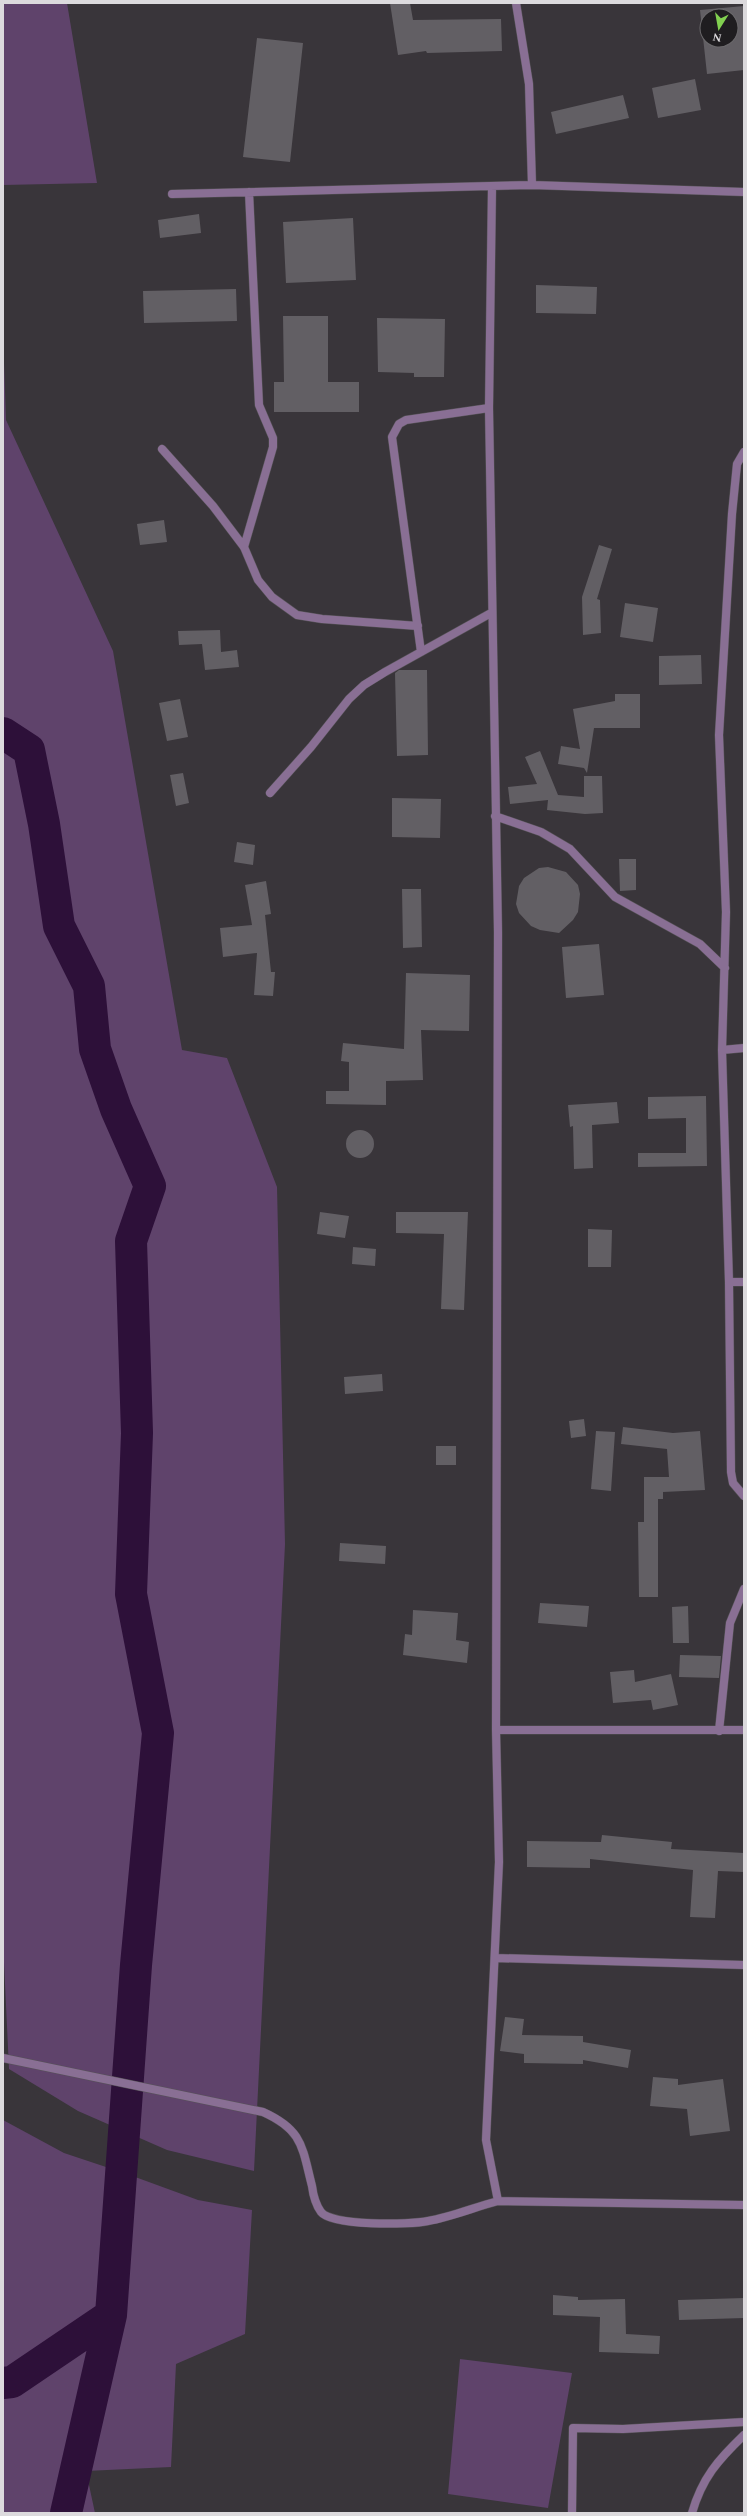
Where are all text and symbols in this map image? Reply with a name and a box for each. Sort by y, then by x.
north arrow [699,8,739,48]
text: N [711,28,723,47]

